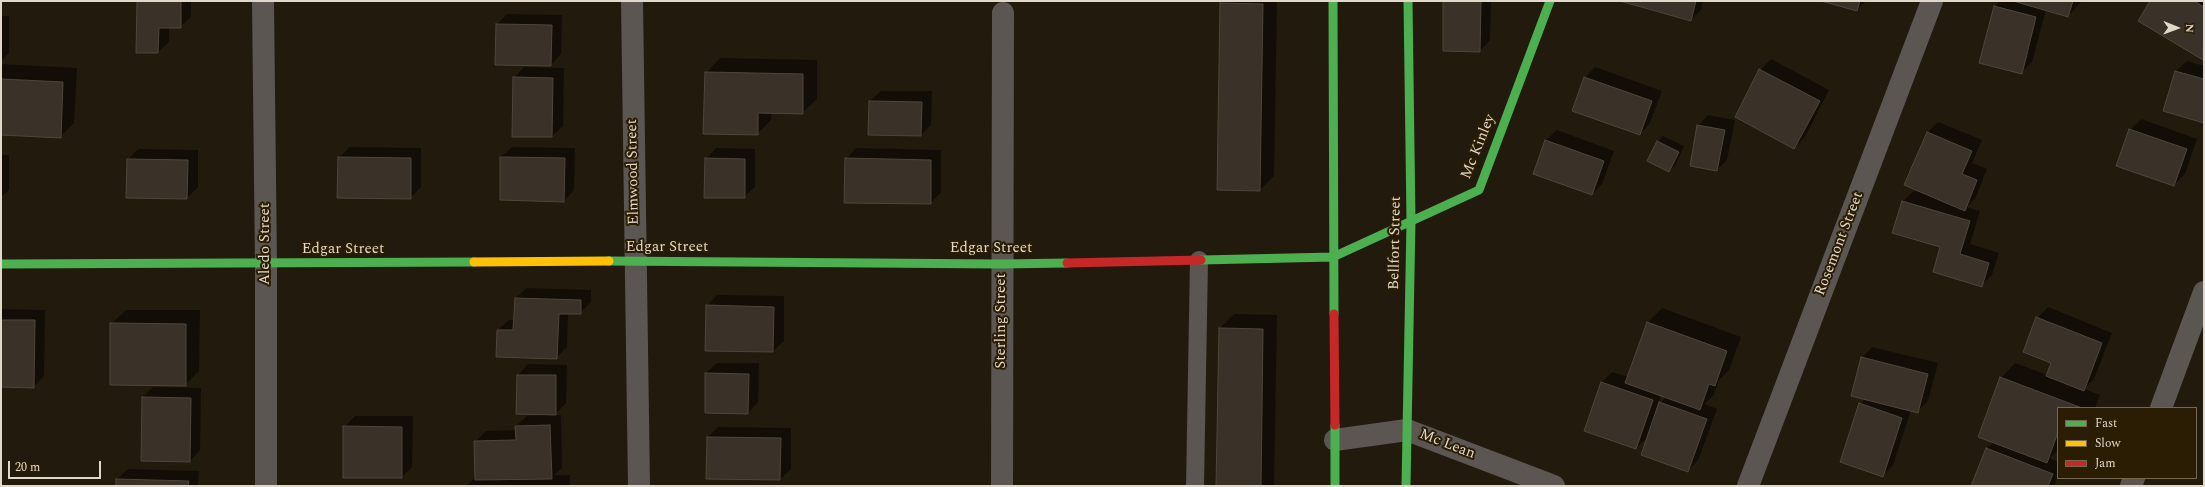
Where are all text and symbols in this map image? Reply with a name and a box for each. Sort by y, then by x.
north arrow [2157,8,2197,48]
text: N [2181,24,2198,33]
street label: Mc Kinley [1458,112,1500,182]
street label: Elmwood Street [624,119,644,225]
street label: Rosemont Street [1812,189,1868,299]
street label: Bellfort Street [1386,196,1406,290]
street label: Aledo Street [257,203,275,285]
street label: Edgar Street [626,239,708,257]
street label: Edgar Street [950,240,1032,258]
street label: Edgar Street [302,241,384,259]
street label: Sterling Street [993,273,1011,369]
legend [2057,407,2197,479]
text: Fast [2095,414,2117,433]
street label: Mc Lean [1417,426,1477,464]
text: Slow [2095,434,2120,453]
scale bar [10,453,103,479]
text: Jam [2095,454,2116,473]
text: 20 m [15,458,40,477]

